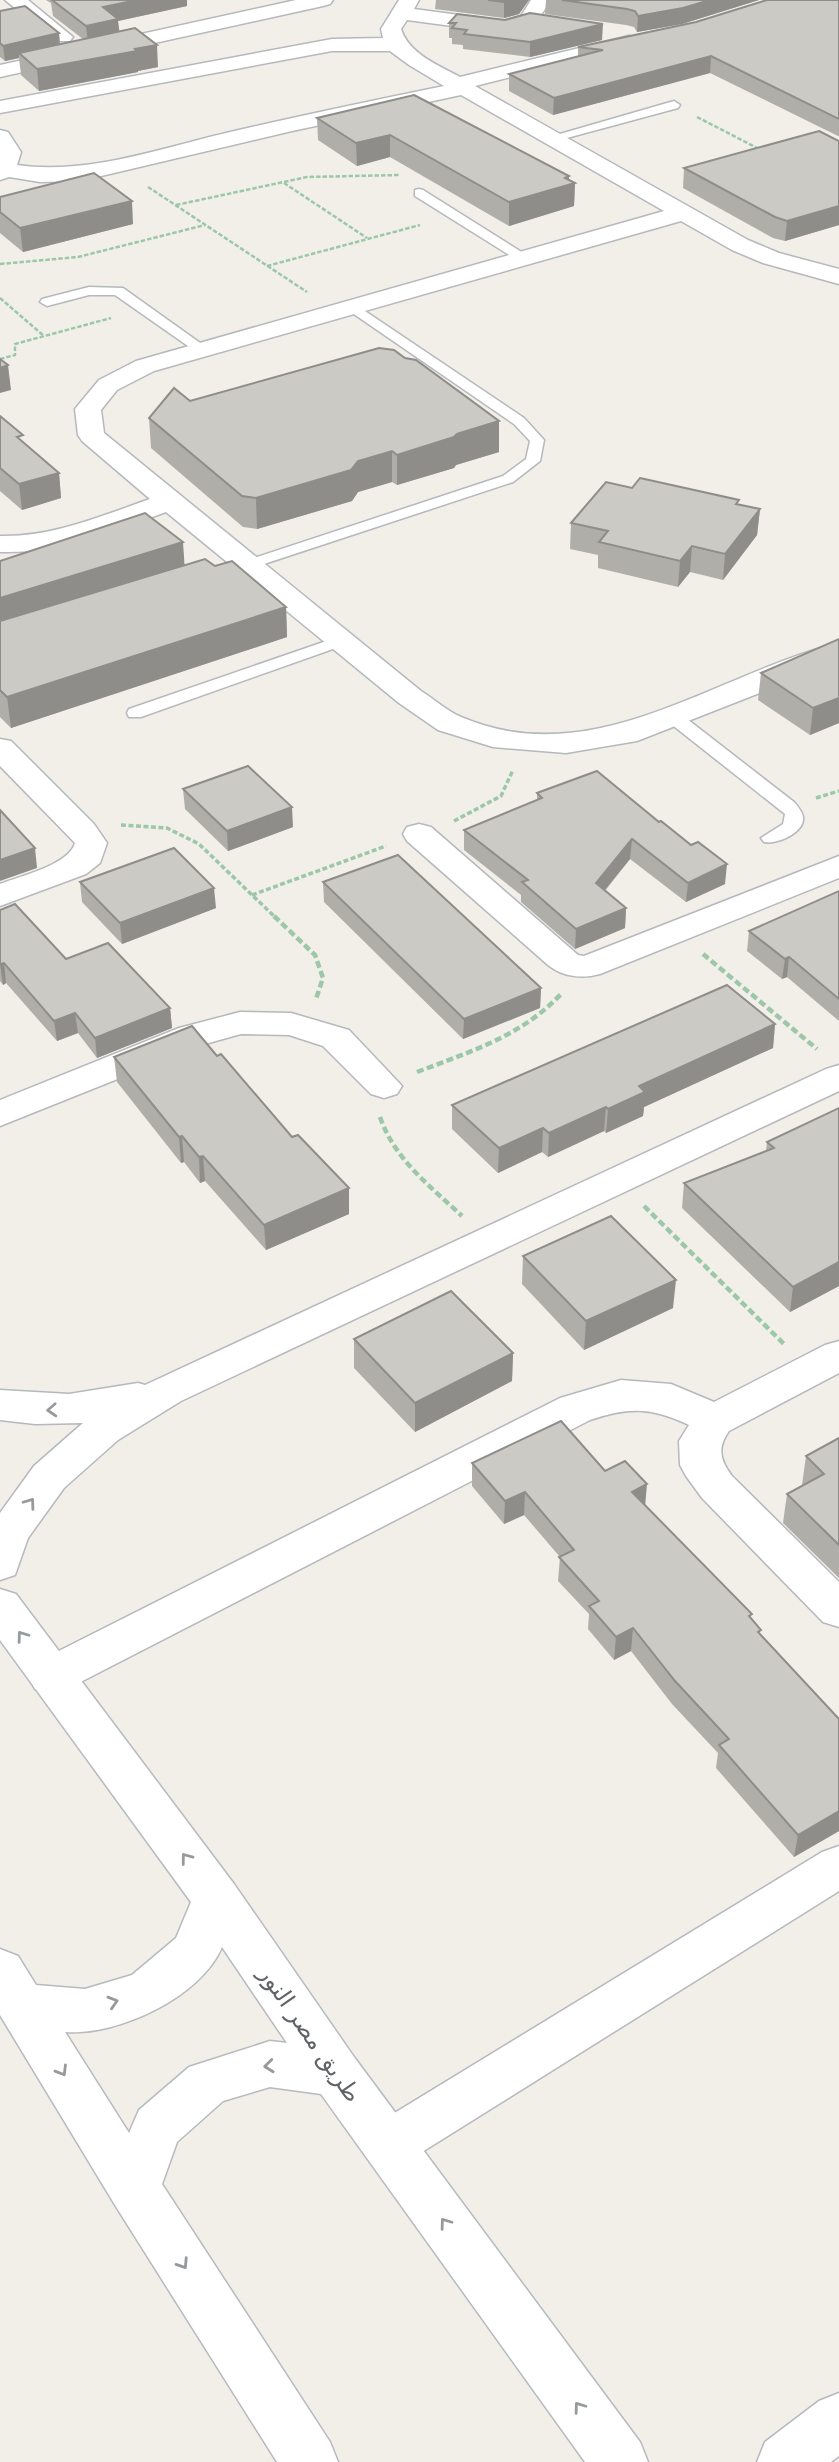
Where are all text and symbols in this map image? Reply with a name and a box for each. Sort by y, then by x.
one-way arrow [46,1402,57,1417]
one-way arrow [22,1498,34,1511]
one-way arrow [17,1631,30,1644]
one-way arrow [182,1853,194,1866]
street label: طريق مصر النور [252,1960,366,2107]
one-way arrow [107,1996,119,2011]
one-way arrow [263,2059,275,2074]
one-way arrow [54,2063,67,2076]
one-way arrow [441,2218,453,2231]
one-way arrow [174,2256,187,2269]
one-way arrow [575,2402,588,2415]

